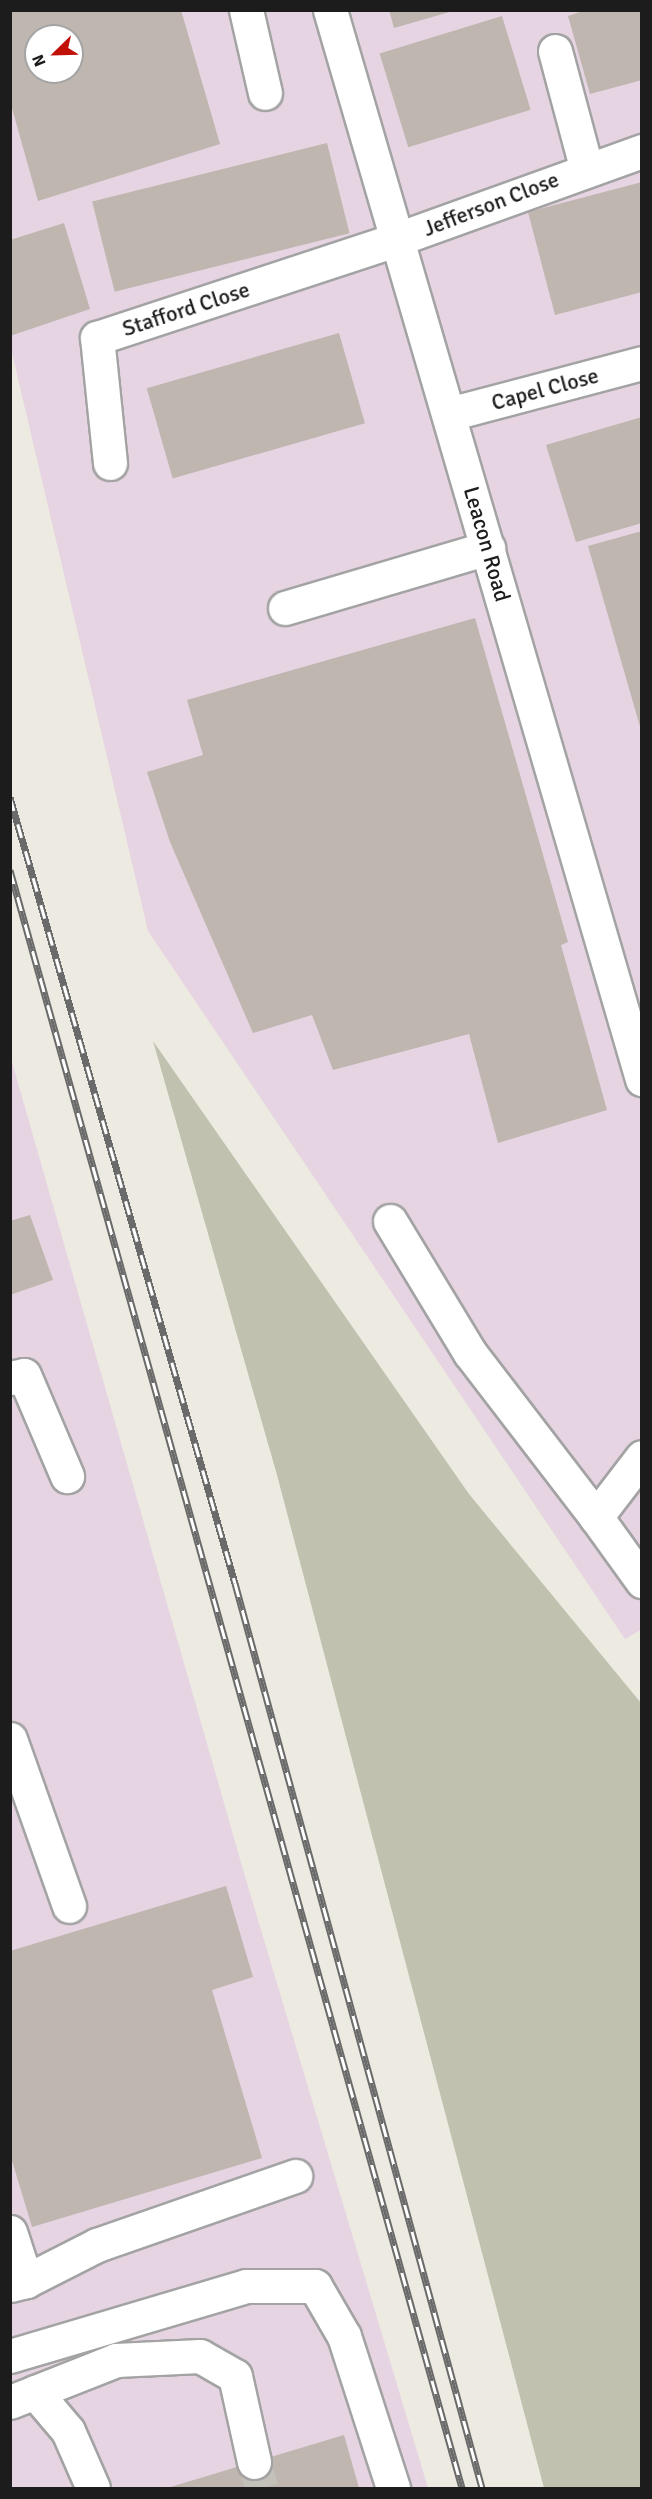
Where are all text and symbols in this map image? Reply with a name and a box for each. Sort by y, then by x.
north arrow [24,24,84,84]
text: N [28,51,51,69]
street label: Jefferson Close [419,166,563,242]
street label: Stafford Close [119,276,253,342]
street label: Capel Close [489,362,601,416]
street label: Leacon Road [458,483,516,605]

